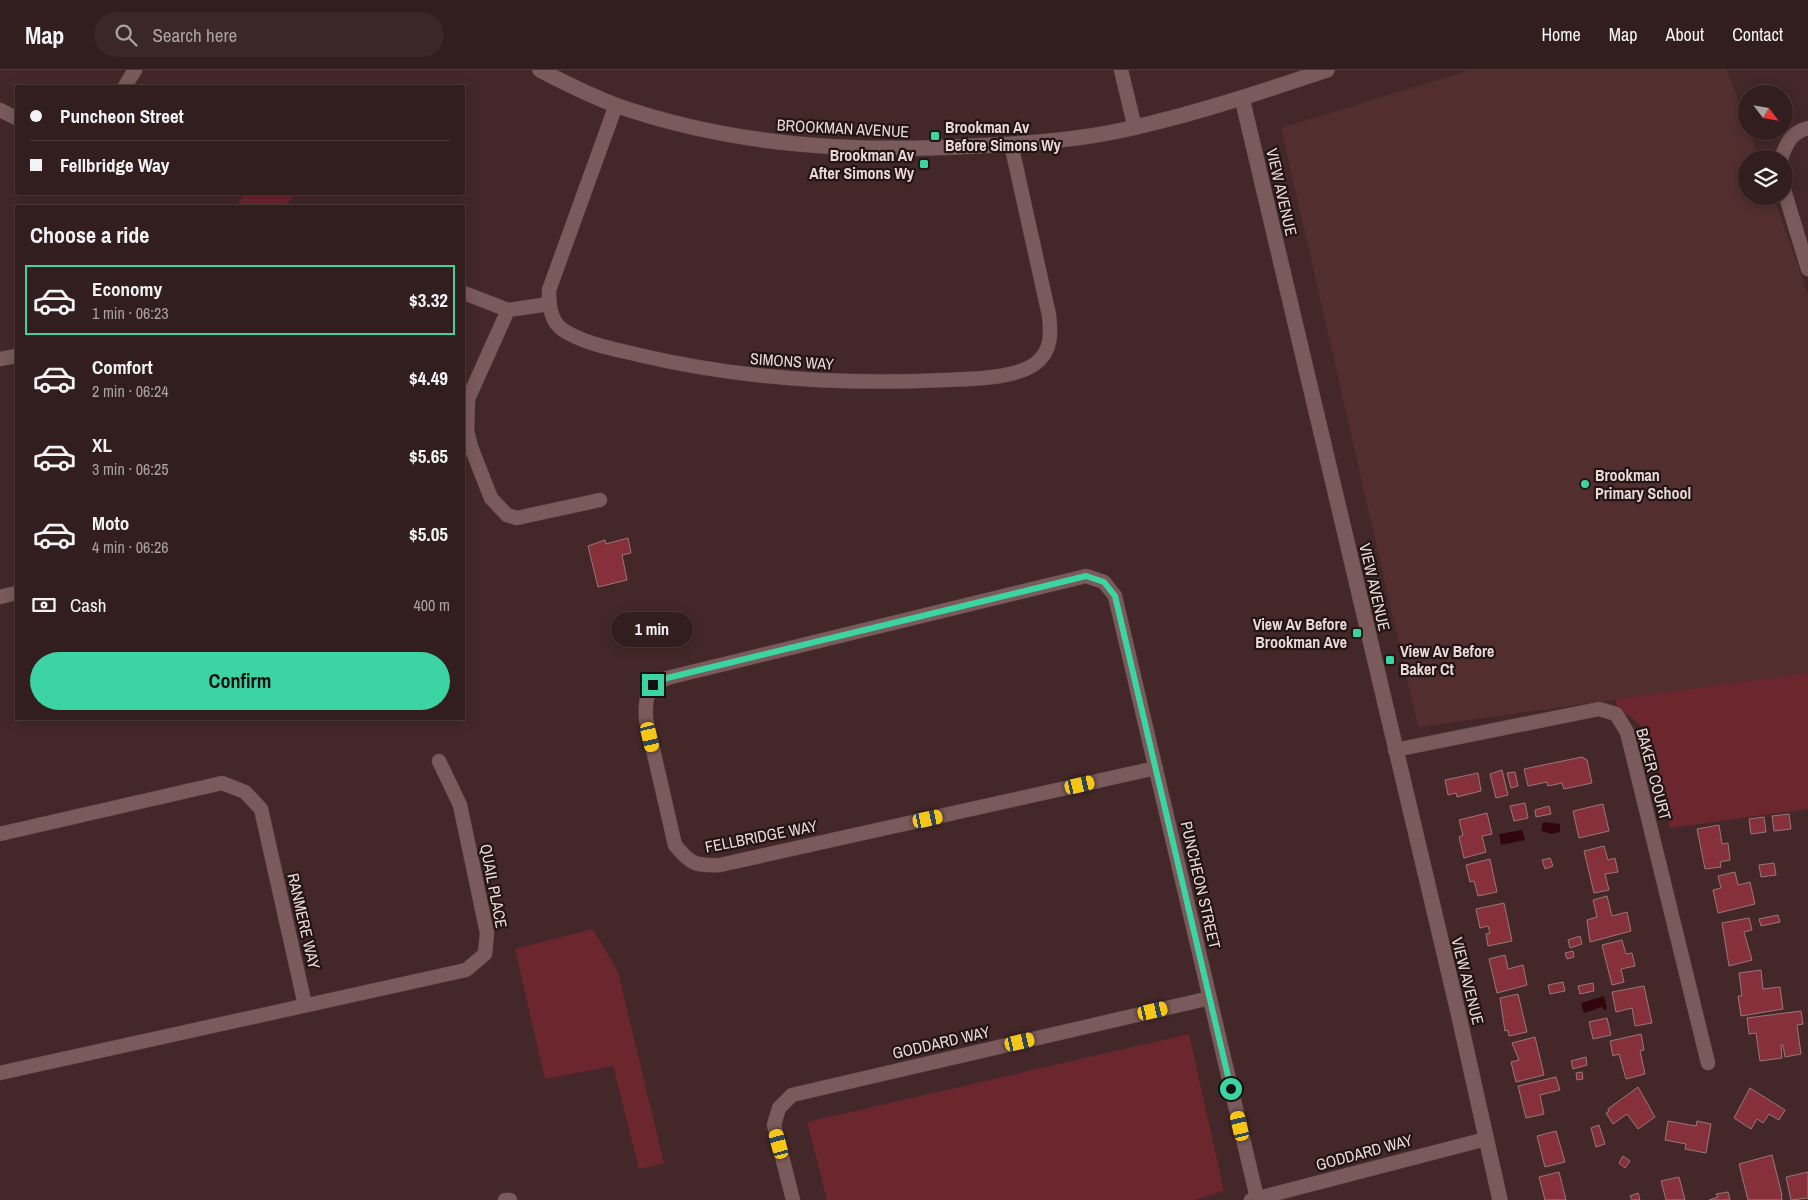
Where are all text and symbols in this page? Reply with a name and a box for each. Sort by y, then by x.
search box [94,12,444,57]
text: Map [25,19,64,51]
icon: search [112,21,140,49]
text: Search here [152,22,237,48]
text: Home [1541,22,1581,47]
text: Map [1609,22,1638,47]
text: About [1666,22,1704,47]
text: Contact [1732,22,1783,47]
north arrow [1738,85,1792,140]
map controls [1738,85,1793,205]
text: Puncheon Street [60,103,184,129]
street label: BROOKMAN AVENUE [776,114,910,142]
place label: Brookman Av Before Simons Wy [945,116,1061,156]
marker: Brookman Av Before Simons Wy [929,130,941,142]
place label: Brookman Av After Simons Wy [809,144,915,184]
street label: VIEW AVENUE [1261,146,1303,238]
button: layers [1738,150,1793,205]
text: Fellbridge Way [60,152,170,178]
marker: Brookman Av After Simons Wy [918,158,930,170]
text: Choose a ride [30,220,149,250]
text: Economy [92,276,162,302]
icon: car [32,278,77,323]
text: $3.32 [409,287,448,313]
text: 1 min · 06:23 [92,302,169,324]
street label: SIMONS WAY [749,347,835,375]
text: Comfort [92,354,153,380]
icon: car [32,356,77,401]
text: $4.49 [409,365,448,391]
text: 2 min · 06:24 [92,380,169,402]
text: XL [92,432,112,458]
icon: car [32,434,77,479]
text: $5.65 [409,443,448,469]
text: 3 min · 06:25 [92,458,169,480]
place label: Brookman Primary School [1595,464,1691,504]
marker: Brookman Primary School [1579,478,1591,490]
text: Moto [92,510,129,536]
icon: car [32,512,77,557]
text: $5.05 [409,521,448,547]
text: 4 min · 06:26 [92,536,169,558]
street label: VIEW AVENUE [1354,541,1396,633]
icon: cash [30,591,58,619]
text: Cash [70,592,106,618]
text: 400 m [414,594,450,616]
callout: 1 min [612,612,694,648]
place label: View Av Before Brookman Ave [1253,613,1347,653]
text: 1 min [635,618,669,640]
marker: View Av Before Brookman Ave [1351,627,1363,639]
place label: View Av Before Baker Ct [1400,640,1494,680]
button: Confirm [30,652,450,710]
marker: View Av Before Baker Ct [1384,654,1396,666]
route end [642,674,664,696]
car [639,721,660,753]
street label: BAKER COURT [1631,725,1677,823]
car [1063,774,1096,796]
car [911,809,944,829]
street label: FELLBRIDGE WAY [703,814,819,858]
street label: PUNCHEON STREET [1176,819,1226,951]
street label: QUAIL PLACE [475,842,513,930]
street label: RANMERE WAY [282,871,326,971]
street label: VIEW AVENUE [1447,935,1489,1027]
car [1136,1000,1169,1022]
street label: GODDARD WAY [890,1020,992,1064]
car [1003,1031,1036,1053]
route start [1220,1078,1242,1100]
car [1229,1110,1250,1142]
car [767,1128,790,1160]
street label: GODDARD WAY [1313,1128,1415,1175]

